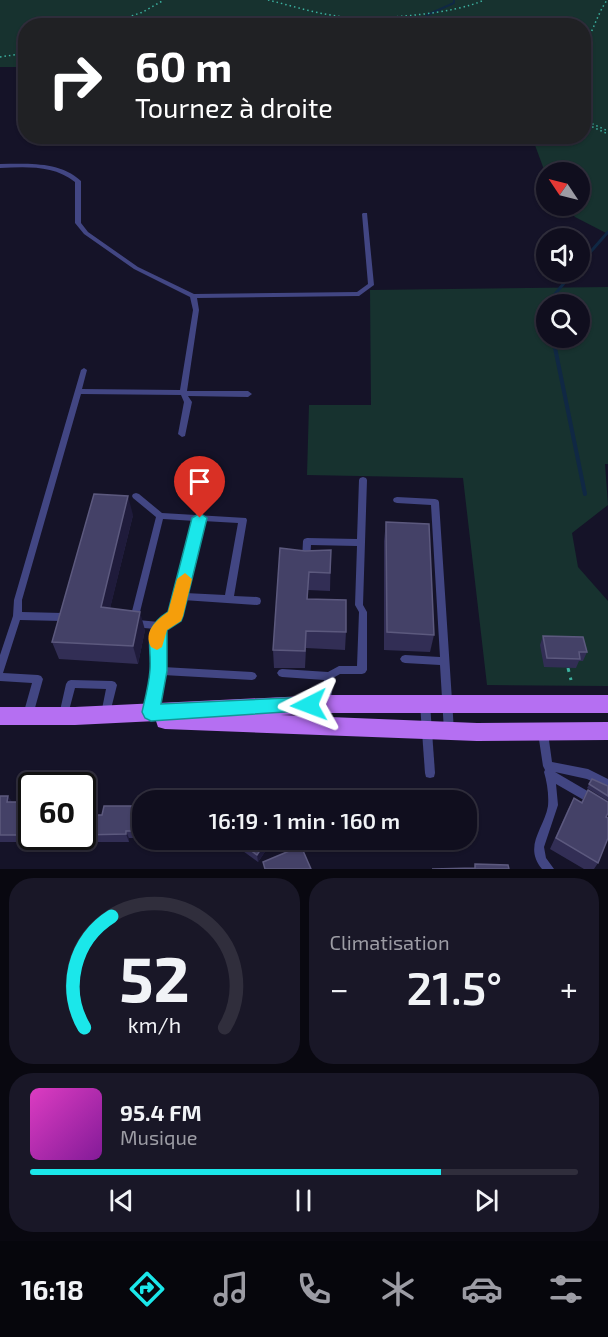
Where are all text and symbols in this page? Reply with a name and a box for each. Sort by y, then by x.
text: 60 m [135,40,232,90]
icon: right [36,42,114,120]
text: Tournez à droite [135,91,333,123]
north arrow [536,162,590,216]
map controls [536,162,590,348]
button: sound [536,228,590,282]
button: search [536,294,590,348]
pin [174,456,225,518]
icon: arrive [183,465,216,498]
position arrow [277,673,341,737]
speed limit sign: 60 [18,772,96,850]
text: 16:19 · 1 min · 160 m [209,807,400,833]
text: Climatisation [330,930,450,954]
text: 52 [119,940,190,1015]
text: 21.5° [406,960,502,1014]
text: − [330,968,349,1008]
text: + [560,968,578,1008]
text: km/h [128,1012,181,1037]
text: 95.4 FM [120,1099,202,1125]
text: Musique [120,1125,198,1149]
icon: previous [105,1184,138,1217]
icon: pause [287,1184,320,1217]
icon: next [470,1184,503,1217]
icon: directions [126,1268,168,1310]
icon: music [210,1268,252,1310]
icon: phone [293,1268,335,1310]
icon: climate [377,1268,419,1310]
icon: car [461,1268,503,1310]
icon: filters [545,1268,587,1310]
text: 16:18 [21,1273,84,1305]

